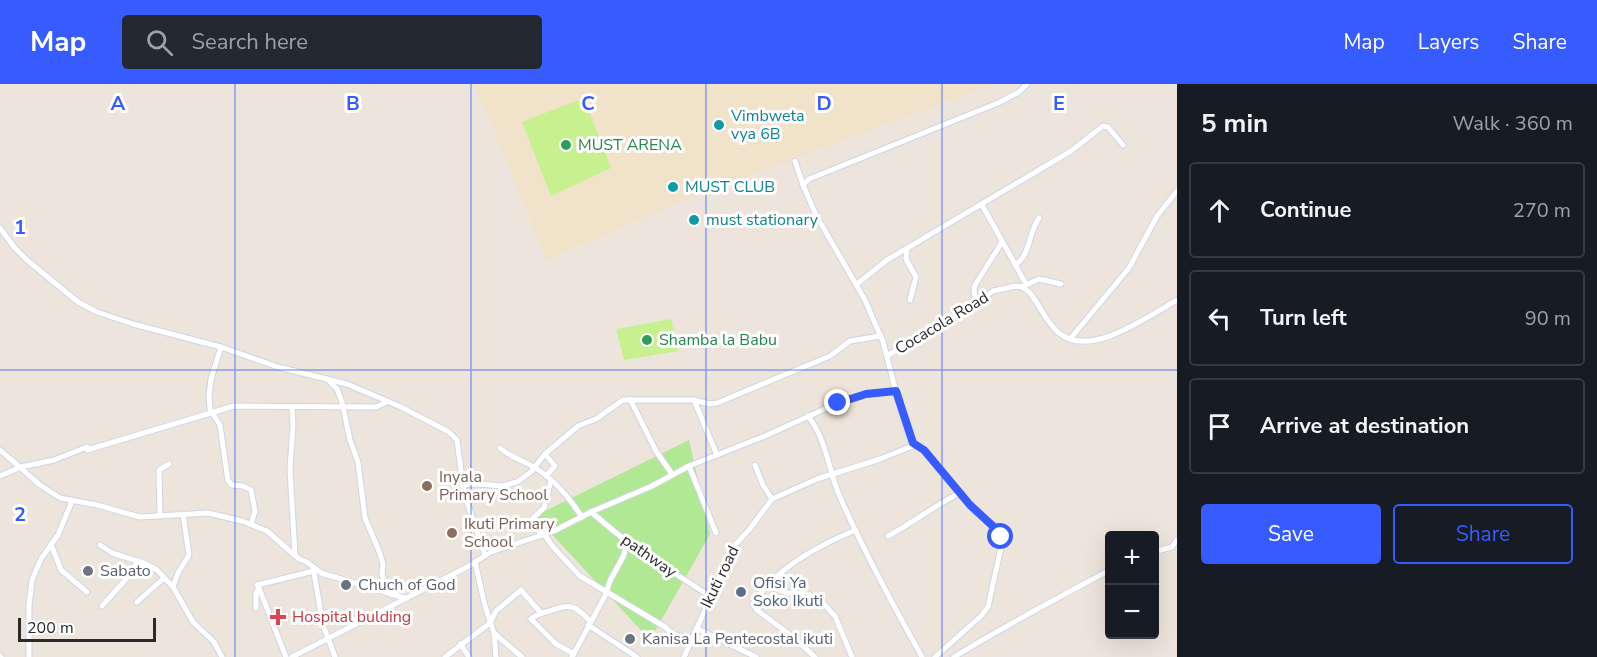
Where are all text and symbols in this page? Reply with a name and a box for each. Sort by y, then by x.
search box [122,15,542,69]
text: Map [30,23,86,61]
icon: search [143,26,176,59]
text: Search here [191,27,308,57]
text: Map [1343,28,1385,56]
text: Layers [1418,28,1479,56]
text: Share [1512,28,1567,56]
text: A [111,90,126,117]
text: B [346,90,360,117]
text: C [581,90,595,117]
text: D [816,90,832,117]
text: E [1053,90,1065,117]
place label: Vimbweta vya 6B [730,105,805,145]
text: 5 min [1201,106,1268,141]
text: Walk · 360 m [1453,110,1573,137]
marker: Vimbweta vya 6B [712,118,726,132]
place label: MUST ARENA [578,134,682,156]
marker: MUST ARENA [559,138,573,152]
place label: MUST CLUB [685,176,775,198]
marker: MUST CLUB [666,180,680,194]
icon: ahead [1203,194,1236,227]
text: Continue [1260,195,1351,225]
text: 270 m [1513,197,1571,224]
place label: must stationary [706,209,819,231]
marker: must stationary [687,213,701,227]
text: 1 [14,214,26,241]
street label: Cocacola Road [891,286,993,360]
icon: left [1203,302,1236,335]
text: Turn left [1260,303,1347,333]
text: 90 m [1525,305,1571,332]
place label: Shamba la Babu [659,329,777,351]
marker: Shamba la Babu [640,333,654,347]
route end [824,389,850,415]
icon: arrive [1203,410,1236,443]
text: Arrive at destination [1260,411,1469,441]
place label: Inyala Primary School [439,466,548,506]
marker: Inyala Primary School [420,479,434,493]
text: 2 [14,501,26,528]
button: Save [1201,504,1381,564]
button: Share [1393,504,1573,564]
place label: Ikuti Primary School [464,513,555,553]
route start [987,523,1013,549]
marker: Ikuti Primary School [445,526,459,540]
street label: pathway [617,529,681,583]
map controls [1105,531,1159,639]
button: + [1105,531,1159,585]
street label: Ikuti road [695,542,745,612]
place label: Sabato [100,560,151,582]
marker: Sabato [81,564,95,578]
place label: Ofisi Ya Soko Ikuti [753,572,823,612]
place label: Chuch of God [358,574,456,596]
marker: Chuch of God [339,578,353,592]
marker: Ofisi Ya Soko Ikuti [734,585,748,599]
button: − [1105,585,1159,639]
place label: Hospital bulding [292,606,411,628]
marker: Hospital bulding [269,608,287,626]
scale bar [18,615,156,642]
text: 200 m [27,617,74,639]
place label: Kanisa La Pentecostal ikuti [642,628,833,650]
marker: Kanisa La Pentecostal ikuti [623,632,637,646]

